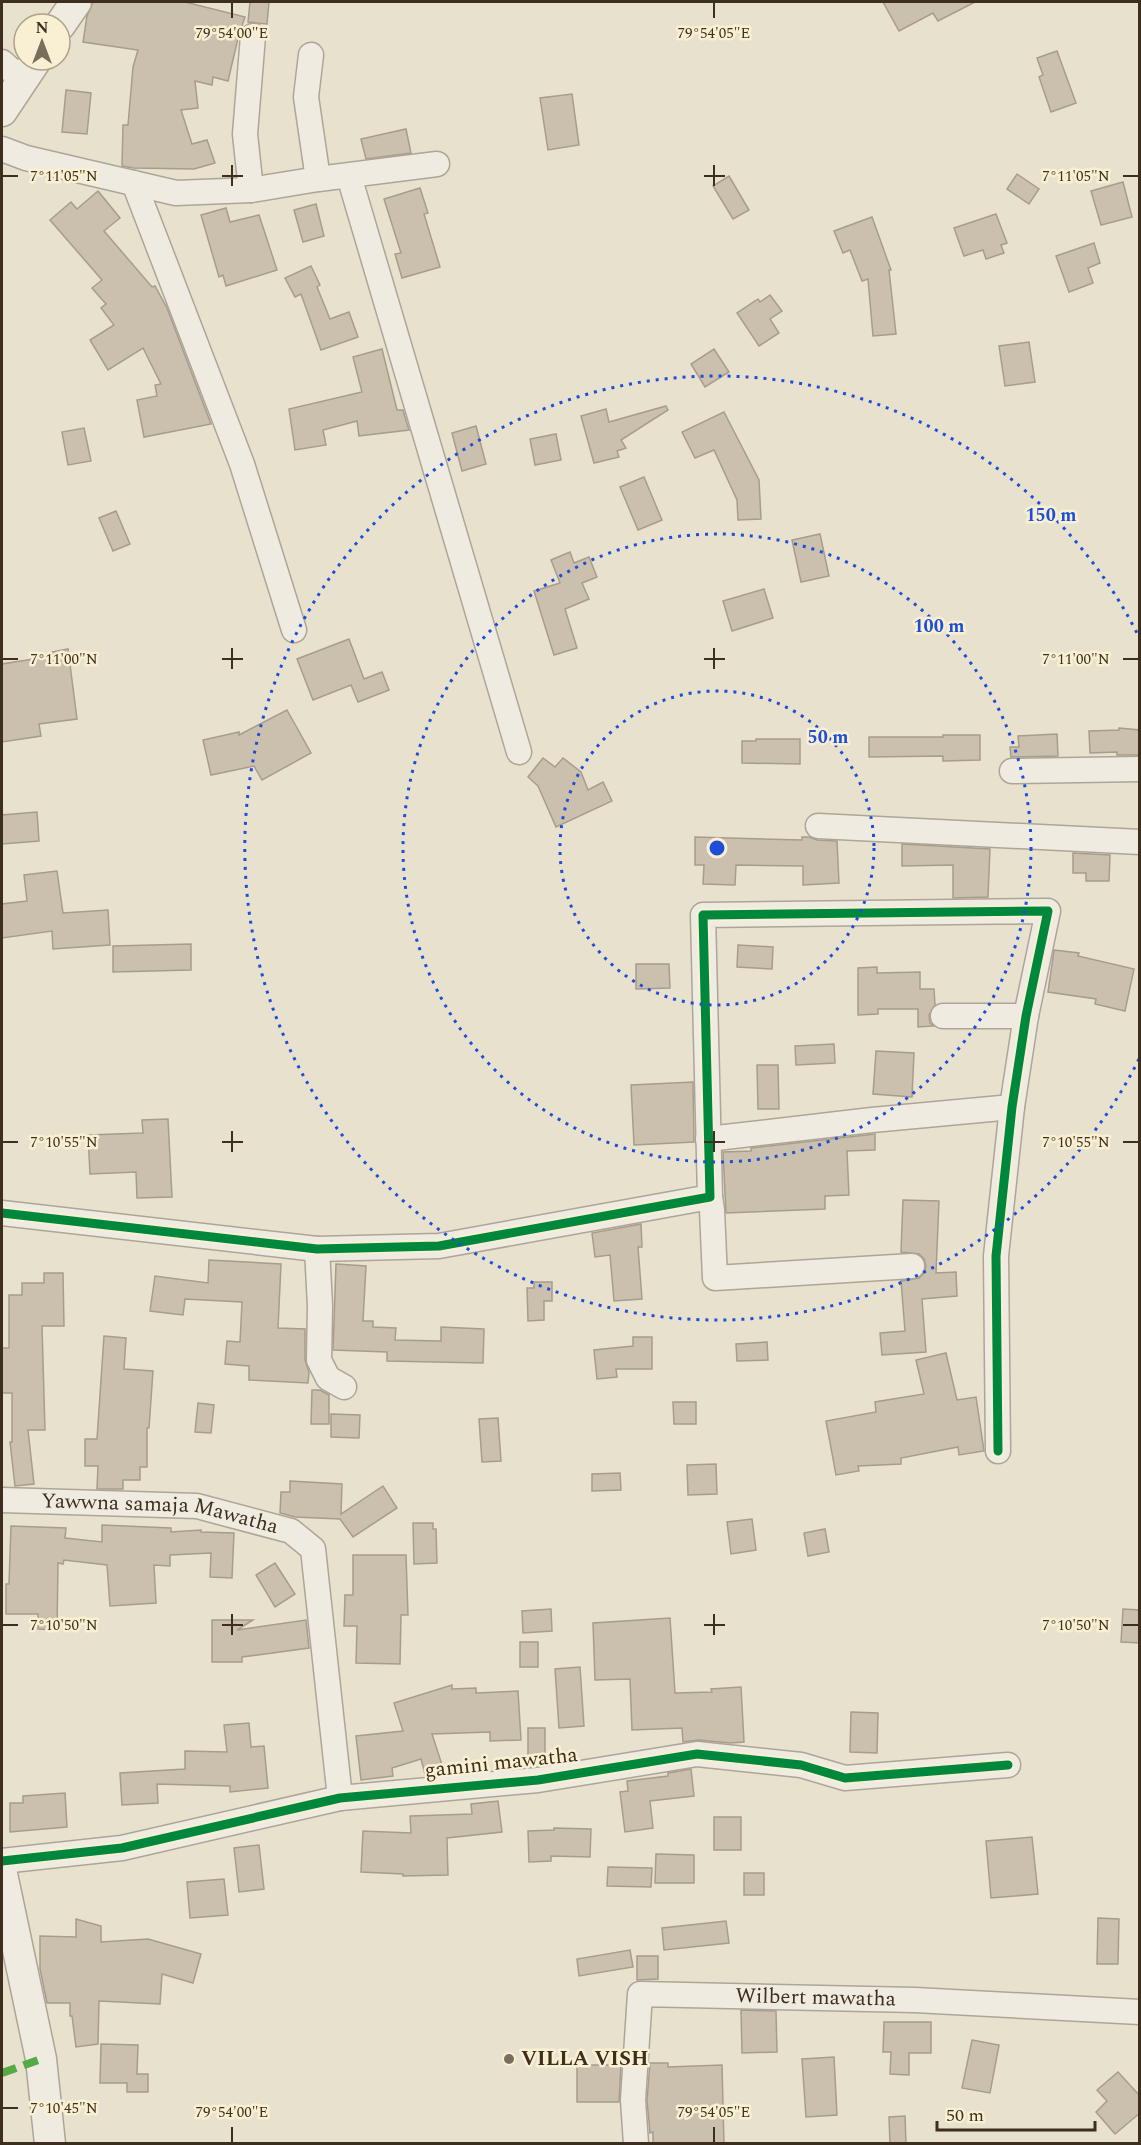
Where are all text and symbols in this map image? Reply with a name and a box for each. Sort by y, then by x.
north arrow [12,12,72,72]
text: N [35,16,49,40]
text: 79°54'00"E [196,22,268,45]
text: 79°54'05"E [678,22,750,45]
text: 7°11'05"N [30,165,98,188]
text: 7°11'05"N [1042,165,1110,188]
text: 150 m [1025,502,1077,529]
text: 100 m [913,613,965,640]
text: 7°11'00"N [30,648,98,671]
text: 7°11'00"N [1042,648,1110,671]
text: 50 m [808,724,848,751]
centre of rings [707,838,727,858]
text: 7°10'55"N [30,1131,98,1154]
text: 7°10'55"N [1042,1131,1110,1154]
street label: Yawwna samaja Mawatha [41,1485,283,1543]
text: 7°10'50"N [30,1614,98,1637]
text: 7°10'50"N [1042,1614,1110,1637]
street label: gamini mawatha [423,1739,580,1787]
street label: Wilbert mawatha [735,1980,897,2016]
place label: VILLA VISH [521,2043,649,2075]
marker: VILLA VISH [502,2052,516,2066]
scale bar [937,2094,1094,2132]
text: 7°10'45"N [30,2097,98,2120]
text: 79°54'00"E [196,2101,268,2124]
text: 79°54'05"E [678,2101,750,2124]
text: 50 m [946,2102,984,2129]

